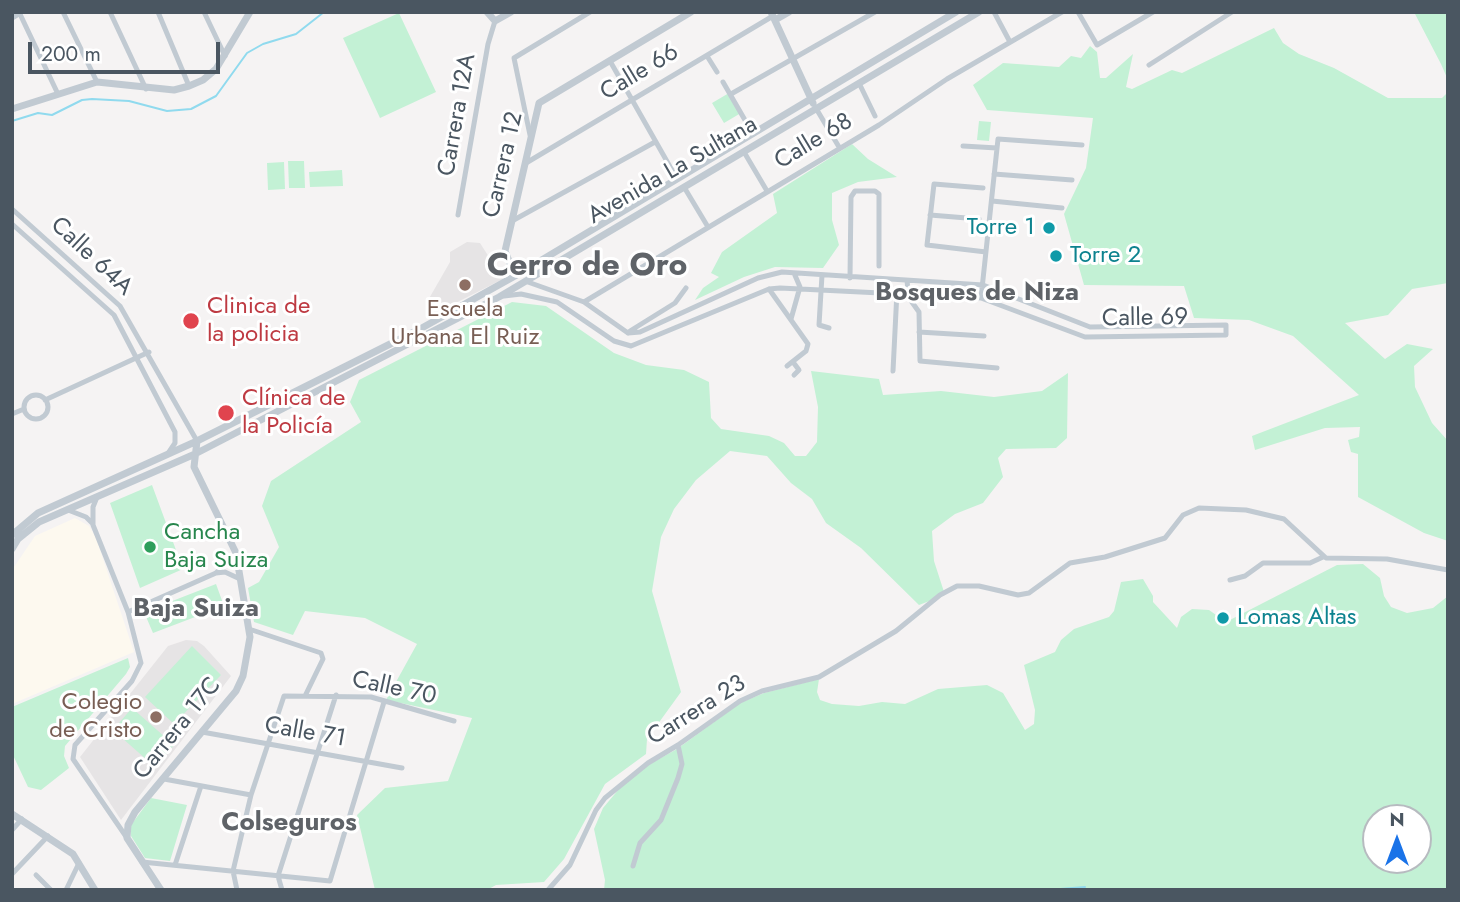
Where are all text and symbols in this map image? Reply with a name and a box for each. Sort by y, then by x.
scale bar [32,28,224,72]
street label: Calle 66 [596,38,684,108]
text: 200 m [41,39,101,69]
street label: Carrera 12A [433,52,483,178]
street label: Calle 68 [770,108,858,176]
street label: Carrera 12 [478,109,530,221]
street label: Avenida La Sultana [583,111,763,231]
street label: Calle 64A [44,212,138,302]
place label: Torre 1 [967,214,1035,242]
marker: Torre 1 [1041,220,1057,236]
place label: Torre 2 [1070,242,1141,270]
district label: Cerro de Oro [487,248,687,286]
marker: Torre 2 [1048,248,1064,264]
marker: Escuela Urbana El Ruiz [457,277,473,293]
district label: Bosques de Niza [875,278,1079,310]
place label: Clinica de la policia [207,293,310,349]
place label: Escuela Urbana El Ruiz [390,296,540,352]
street label: Calle 69 [1102,304,1188,334]
marker: Clinica de la policia [181,311,201,331]
place label: Clínica de la Policía [242,385,345,441]
marker: Clínica de la Policía [216,403,236,423]
place label: Cancha Baja Suiza [164,519,268,575]
marker: Cancha Baja Suiza [142,539,158,555]
district label: Baja Suiza [133,594,259,626]
place label: Lomas Altas [1237,604,1356,632]
marker: Lomas Altas [1215,610,1231,626]
street label: Calle 70 [349,666,439,712]
street label: Carrera 23 [643,670,751,752]
street label: Carrera 17C [128,672,228,786]
place label: Colegio de Cristo [49,689,142,745]
marker: Colegio de Cristo [148,709,164,725]
street label: Calle 71 [262,712,348,754]
north arrow [1362,804,1432,874]
text: N [1389,806,1405,833]
district label: Colseguros [221,808,357,840]

